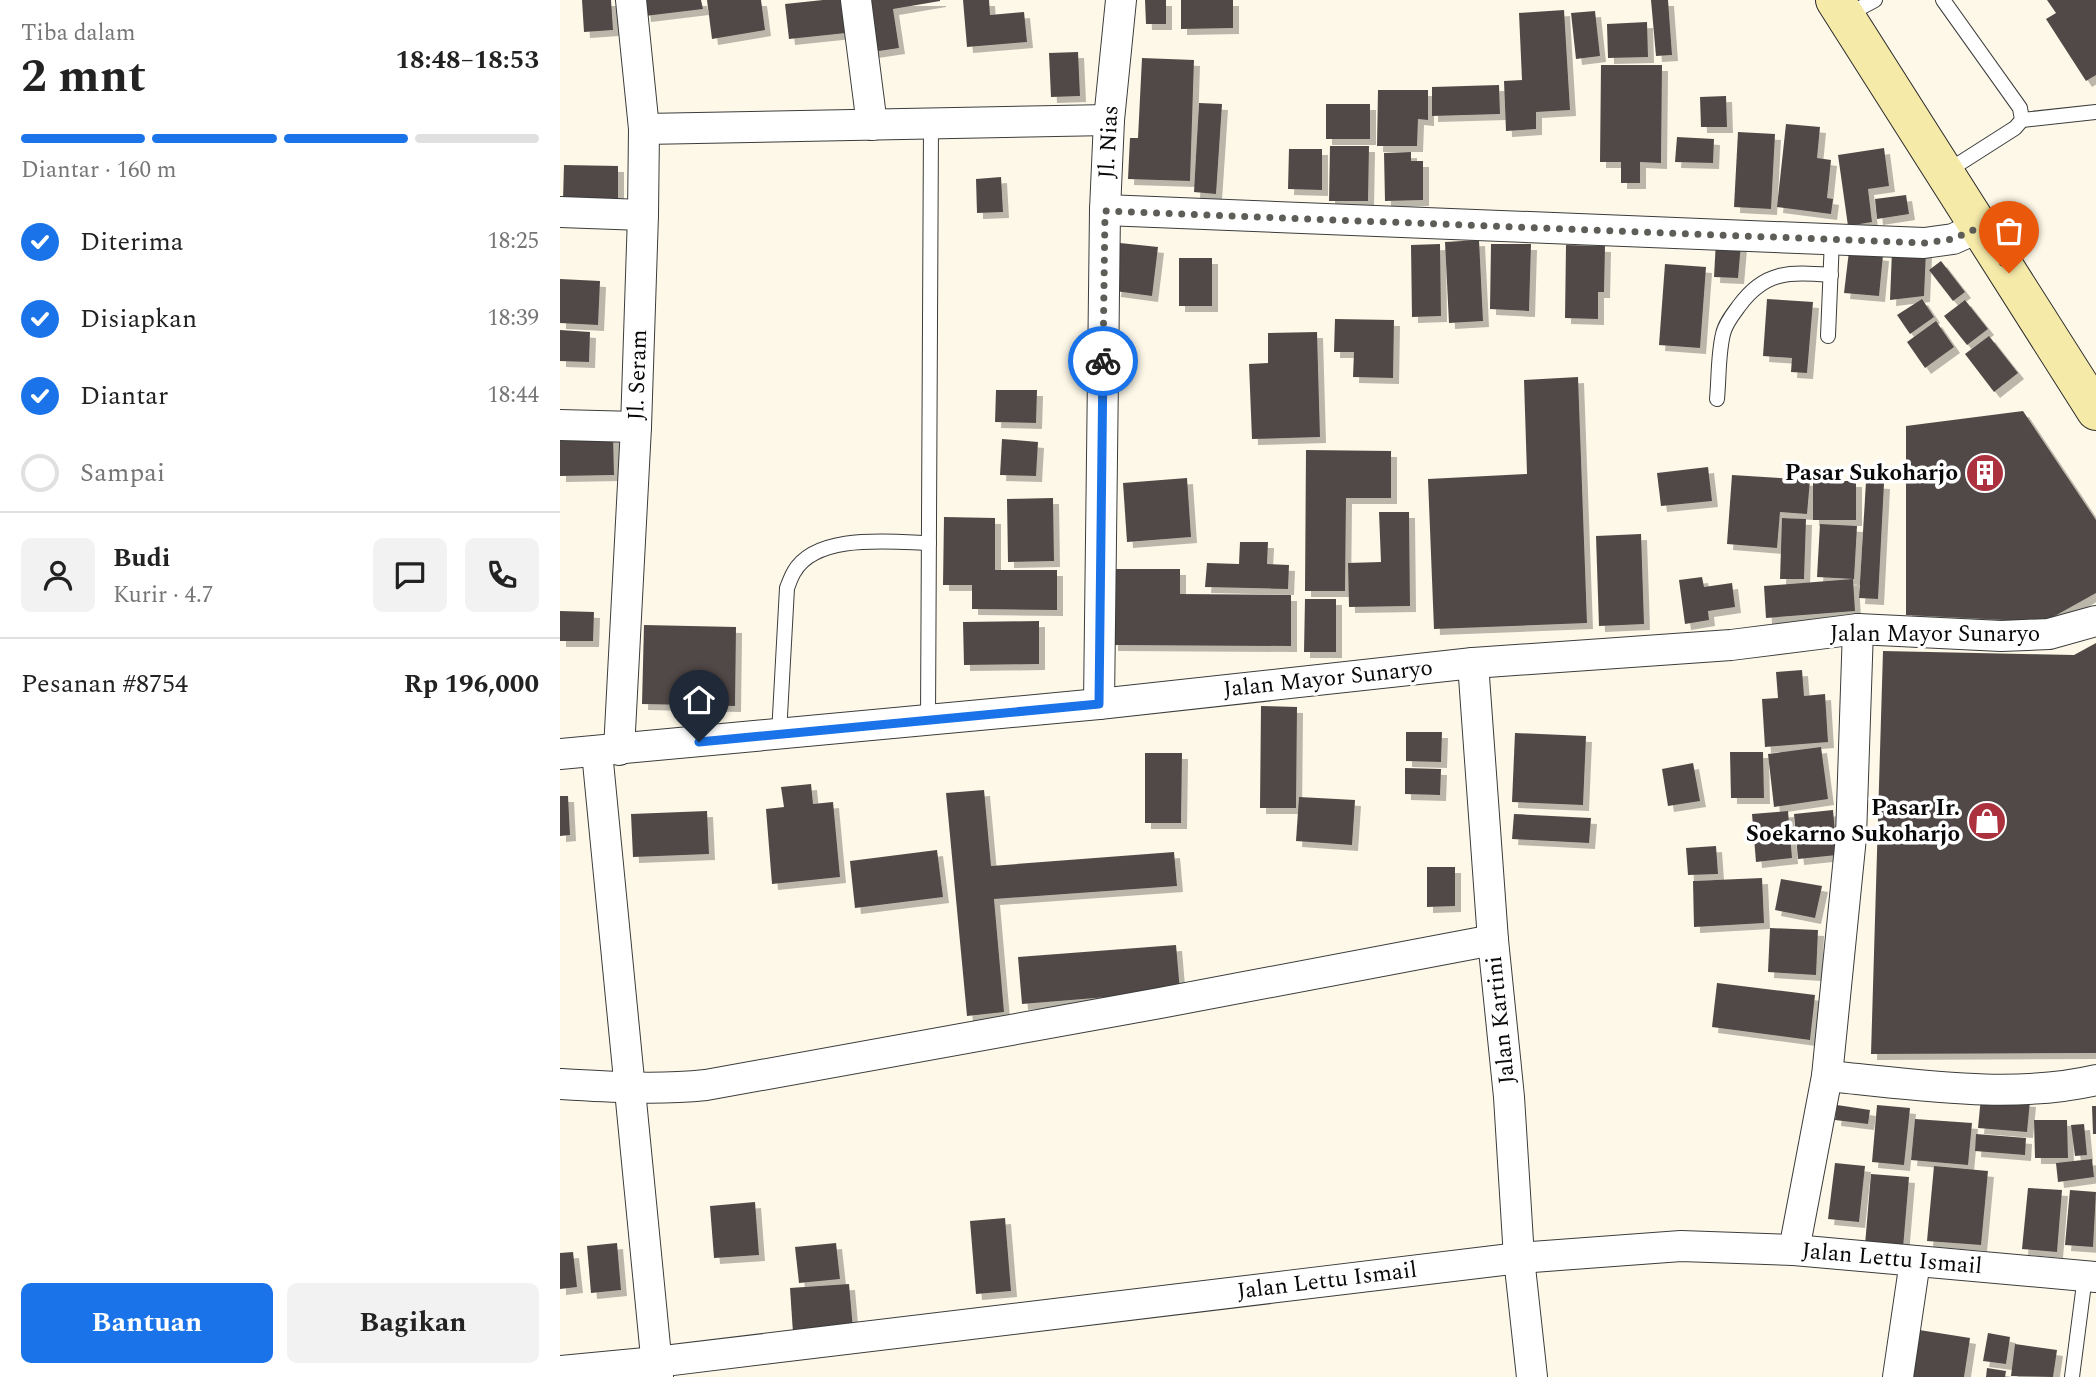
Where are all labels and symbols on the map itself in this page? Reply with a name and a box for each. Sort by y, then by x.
street label: Jl. Nias [1090,104,1128,180]
pin [1979,201,2039,273]
courier [1068,326,1138,396]
street label: Jl. Seram [619,329,657,421]
building icon: Pasar Sukoharjo [1964,452,2006,494]
place label: Pasar Sukoharjo [1785,456,1958,491]
street label: Jalan Mayor Sunaryo [1830,617,2040,652]
street label: Jalan Mayor Sunaryo [1222,651,1434,707]
pin [669,670,729,742]
place label: Pasar Ir. Soekarno Sukoharjo [1746,791,1960,852]
shop icon: Pasar Ir. Soekarno Sukoharjo [1966,800,2008,842]
street label: Jalan Kartini [1477,954,1525,1086]
street label: Jalan Lettu Ismail [1800,1234,1984,1284]
street label: Jalan Lettu Ismail [1235,1253,1419,1309]

